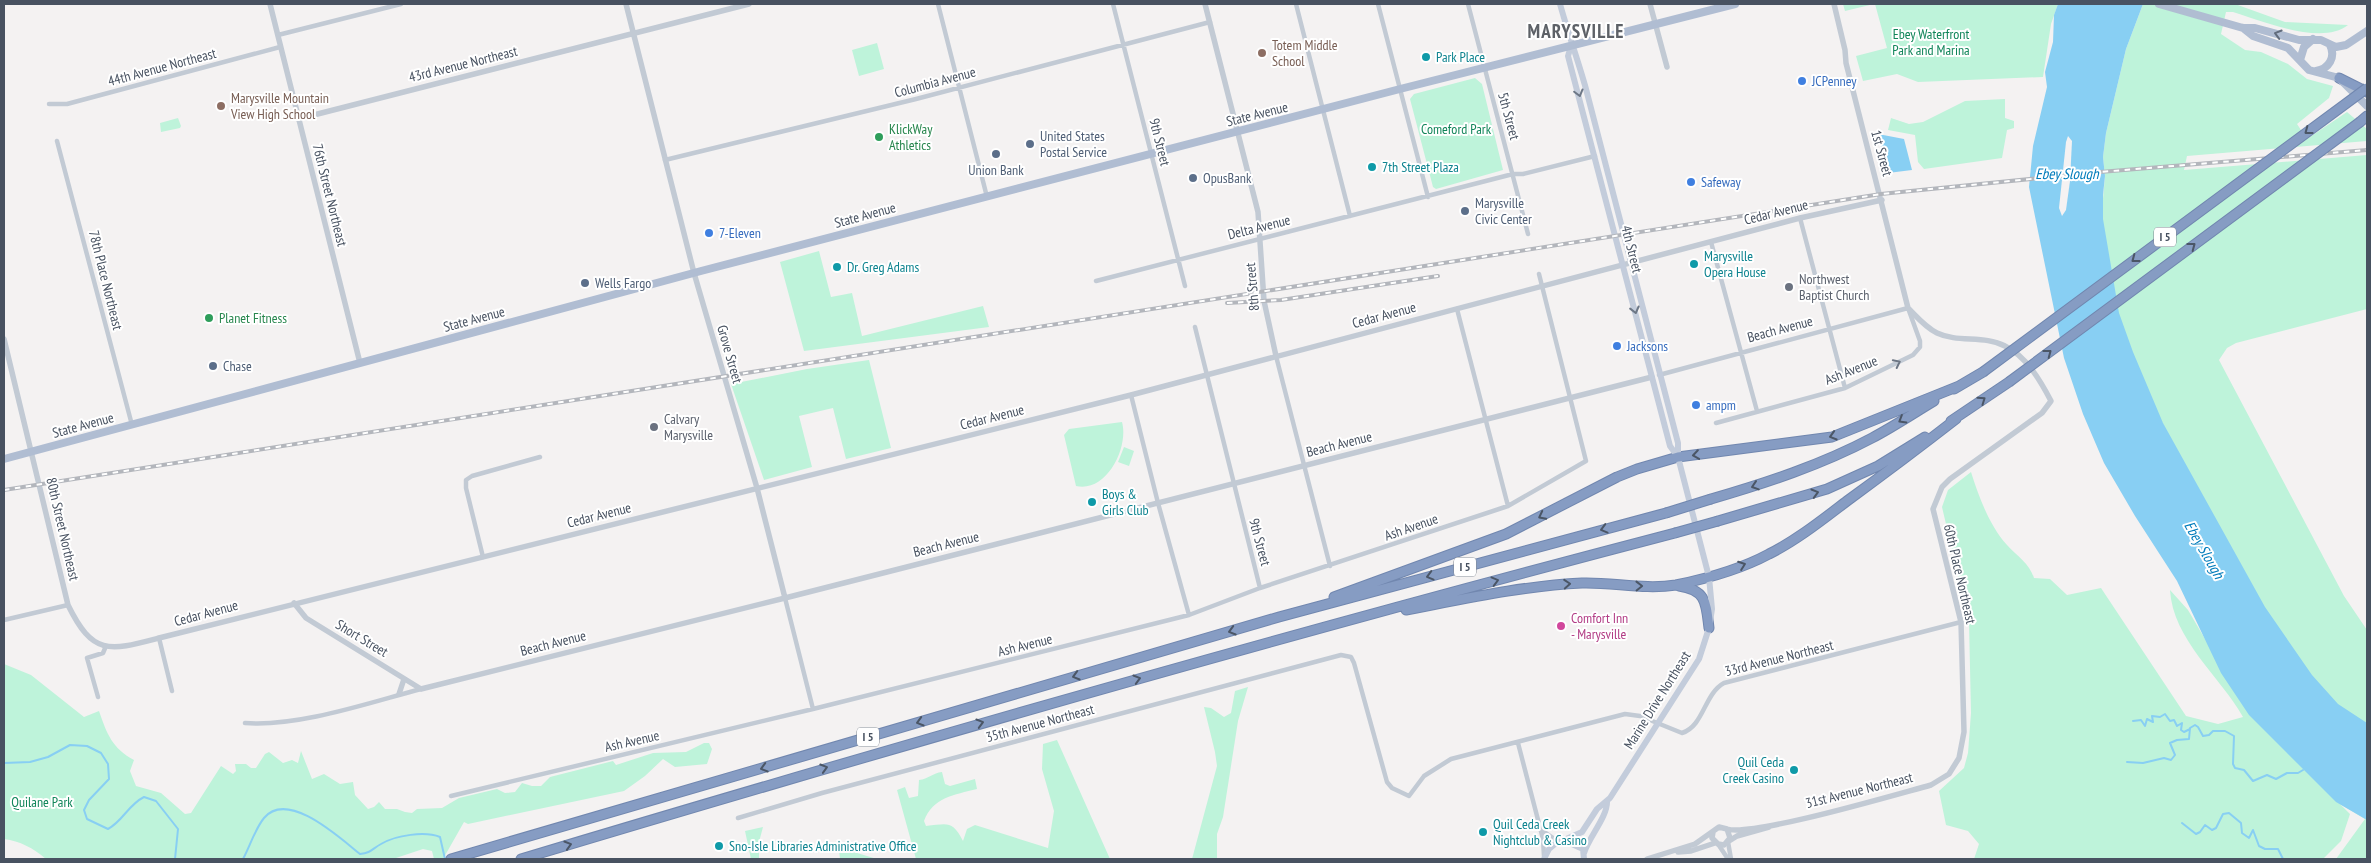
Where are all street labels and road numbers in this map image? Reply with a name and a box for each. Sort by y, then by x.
street label: 43rd Avenue Northeast [407,42,519,86]
street label: 44th Avenue Northeast [106,44,218,90]
street label: Columbia Avenue [892,62,978,101]
street label: 5th Street [1494,90,1524,142]
street label: State Avenue [1224,98,1290,130]
street label: 9th Street [1145,116,1175,168]
street label: 1st Street [1867,128,1897,178]
street label: 76th Street Northeast [309,142,351,248]
street label: Cedar Avenue [1742,195,1810,229]
street label: State Avenue [832,198,898,232]
street label: Delta Avenue [1226,210,1292,243]
street label: 4th Street [1617,223,1647,275]
street label: 78th Place Northeast [85,228,127,332]
road number: I 5 [2154,228,2176,246]
street label: 8th Street [1241,262,1263,312]
street label: Cedar Avenue [1350,298,1418,332]
street label: State Avenue [441,302,507,336]
street label: Beach Avenue [1745,312,1815,346]
street label: Grove Street [713,323,747,385]
street label: Ash Avenue [1822,351,1880,389]
street label: Cedar Avenue [958,400,1026,434]
street label: State Avenue [50,408,116,442]
street label: Beach Avenue [1304,427,1374,461]
street label: 80th Street Northeast [42,476,84,582]
street label: Cedar Avenue [565,498,633,532]
street label: Ash Avenue [1382,509,1440,545]
street label: 9th Street [1245,516,1275,568]
street label: 60th Place Northeast [1940,522,1980,626]
street label: Beach Avenue [911,527,981,561]
road number: I 5 [1454,558,1476,576]
street label: Cedar Avenue [172,596,240,630]
street label: Short Street [332,615,392,661]
street label: Beach Avenue [518,626,588,660]
street label: Ash Avenue [996,630,1054,660]
street label: 33rd Avenue Northeast [1723,636,1835,680]
street label: Marine Drive Northeast [1620,647,1694,752]
street label: 35th Avenue Northeast [984,700,1096,746]
street label: Ash Avenue [603,726,661,756]
road number: I 5 [857,728,879,746]
street label: 31st Avenue Northeast [1804,768,1915,812]

